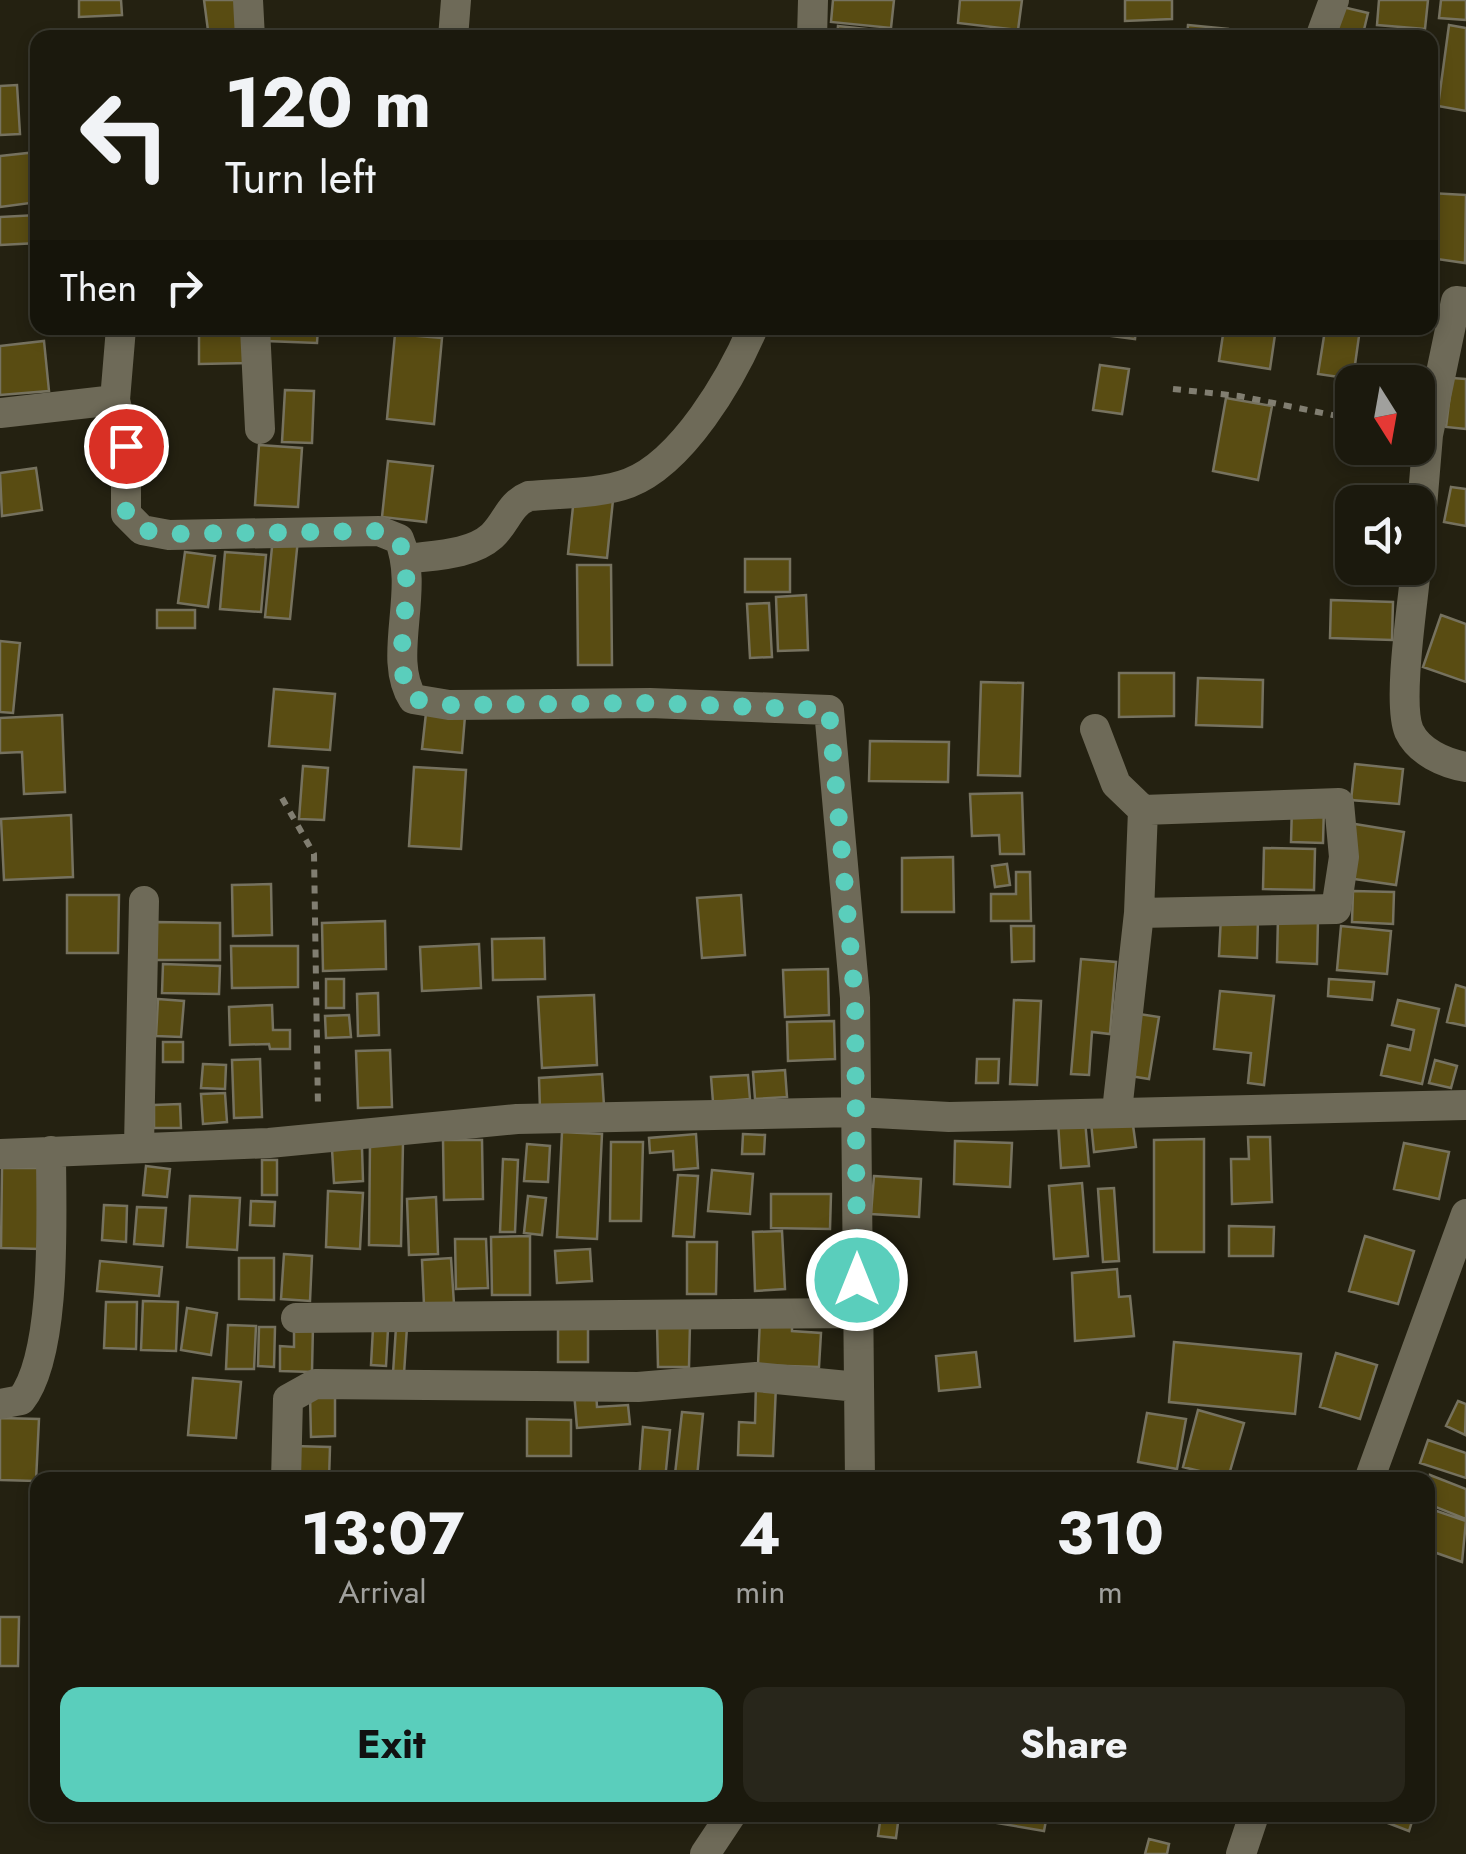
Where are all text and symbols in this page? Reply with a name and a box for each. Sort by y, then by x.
text: 120 m [225,52,431,153]
icon: left [60,70,190,200]
text: Turn left [225,145,376,210]
text: Then [60,260,137,315]
icon: right [157,260,212,315]
north arrow [1335,365,1435,465]
map controls [1335,365,1435,585]
pin [84,404,169,489]
icon: arrive [99,419,154,474]
button: sound [1335,485,1435,585]
position arrow [805,1228,909,1332]
text: 13:07 [301,1490,464,1577]
text: 4 [739,1490,781,1577]
text: 310 [1056,1490,1164,1577]
text: Arrival [338,1569,427,1615]
text: min [735,1569,785,1615]
text: m [1098,1569,1123,1615]
button: Exit [60,1687,723,1802]
button: Share [743,1687,1405,1802]

